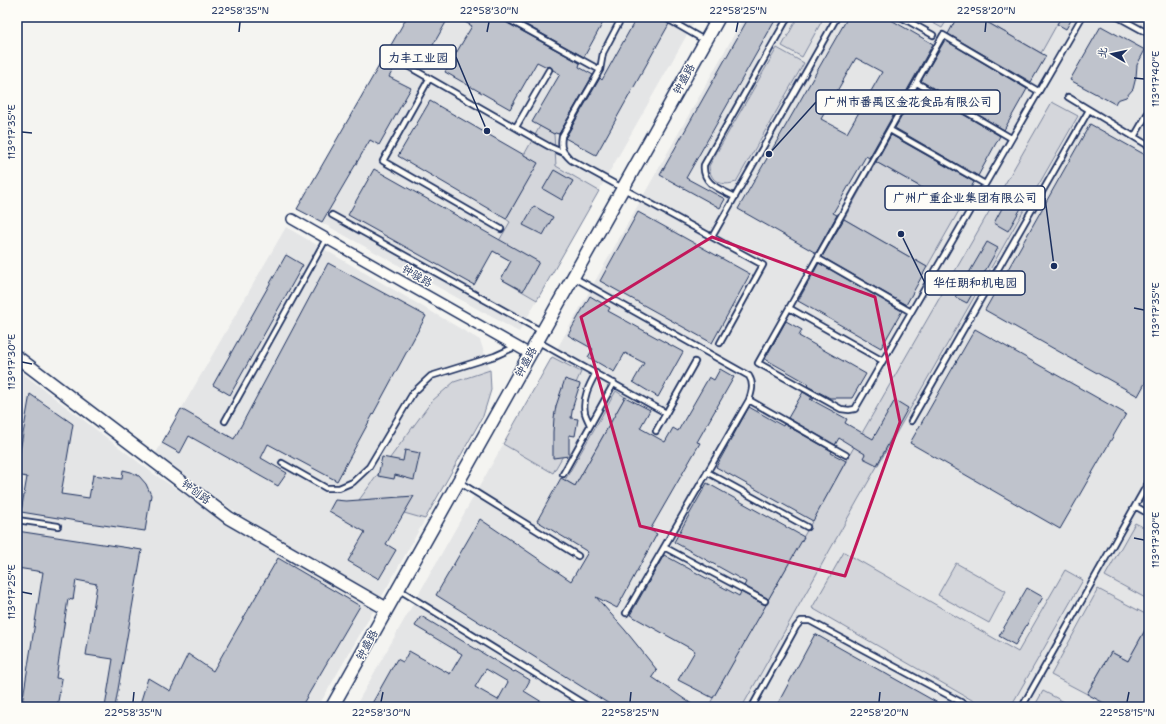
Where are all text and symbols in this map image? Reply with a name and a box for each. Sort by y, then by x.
text: 22°58'35"N [211,4,269,17]
text: 22°58'30"N [459,4,519,17]
text: 22°58'25"N [709,4,767,17]
text: 22°58'20"N [956,4,1016,17]
north arrow [1092,34,1132,74]
callout: 力丰工业园 [380,45,456,69]
text: 北 [1094,46,1111,59]
text: 力丰工业园 [388,50,448,66]
text: 113°17'40"E [1149,51,1162,107]
street label: 钟盛路 [669,61,699,97]
callout: 广州市番禺区金花食品有限公司 [816,90,1000,114]
text: 广州市番禺区金花食品有限公司 [824,94,992,110]
text: 113°17'35"E [5,104,18,160]
callout: 广州广重企业集团有限公司 [885,186,1045,210]
text: 广州广重企业集团有限公司 [893,190,1037,206]
street label: 钟骏路 [399,261,435,291]
callout: 华任朗和机电园 [925,271,1025,295]
text: 华任朗和机电园 [933,275,1017,291]
text: 113°17'35"E [1149,282,1162,338]
text: 113°17'30"E [5,334,18,390]
street label: 钟盛路 [511,344,541,380]
street label: 钟创路 [178,476,214,508]
text: 113°17'30"E [1149,512,1162,568]
text: 113°17'25"E [5,564,18,620]
street label: 钟盛路 [352,627,382,663]
text: 22°58'35"N [104,706,162,719]
text: 22°58'30"N [351,706,411,719]
text: 22°58'25"N [601,706,659,719]
text: 22°58'20"N [849,706,909,719]
text: 22°58'15"N [1099,706,1155,719]

